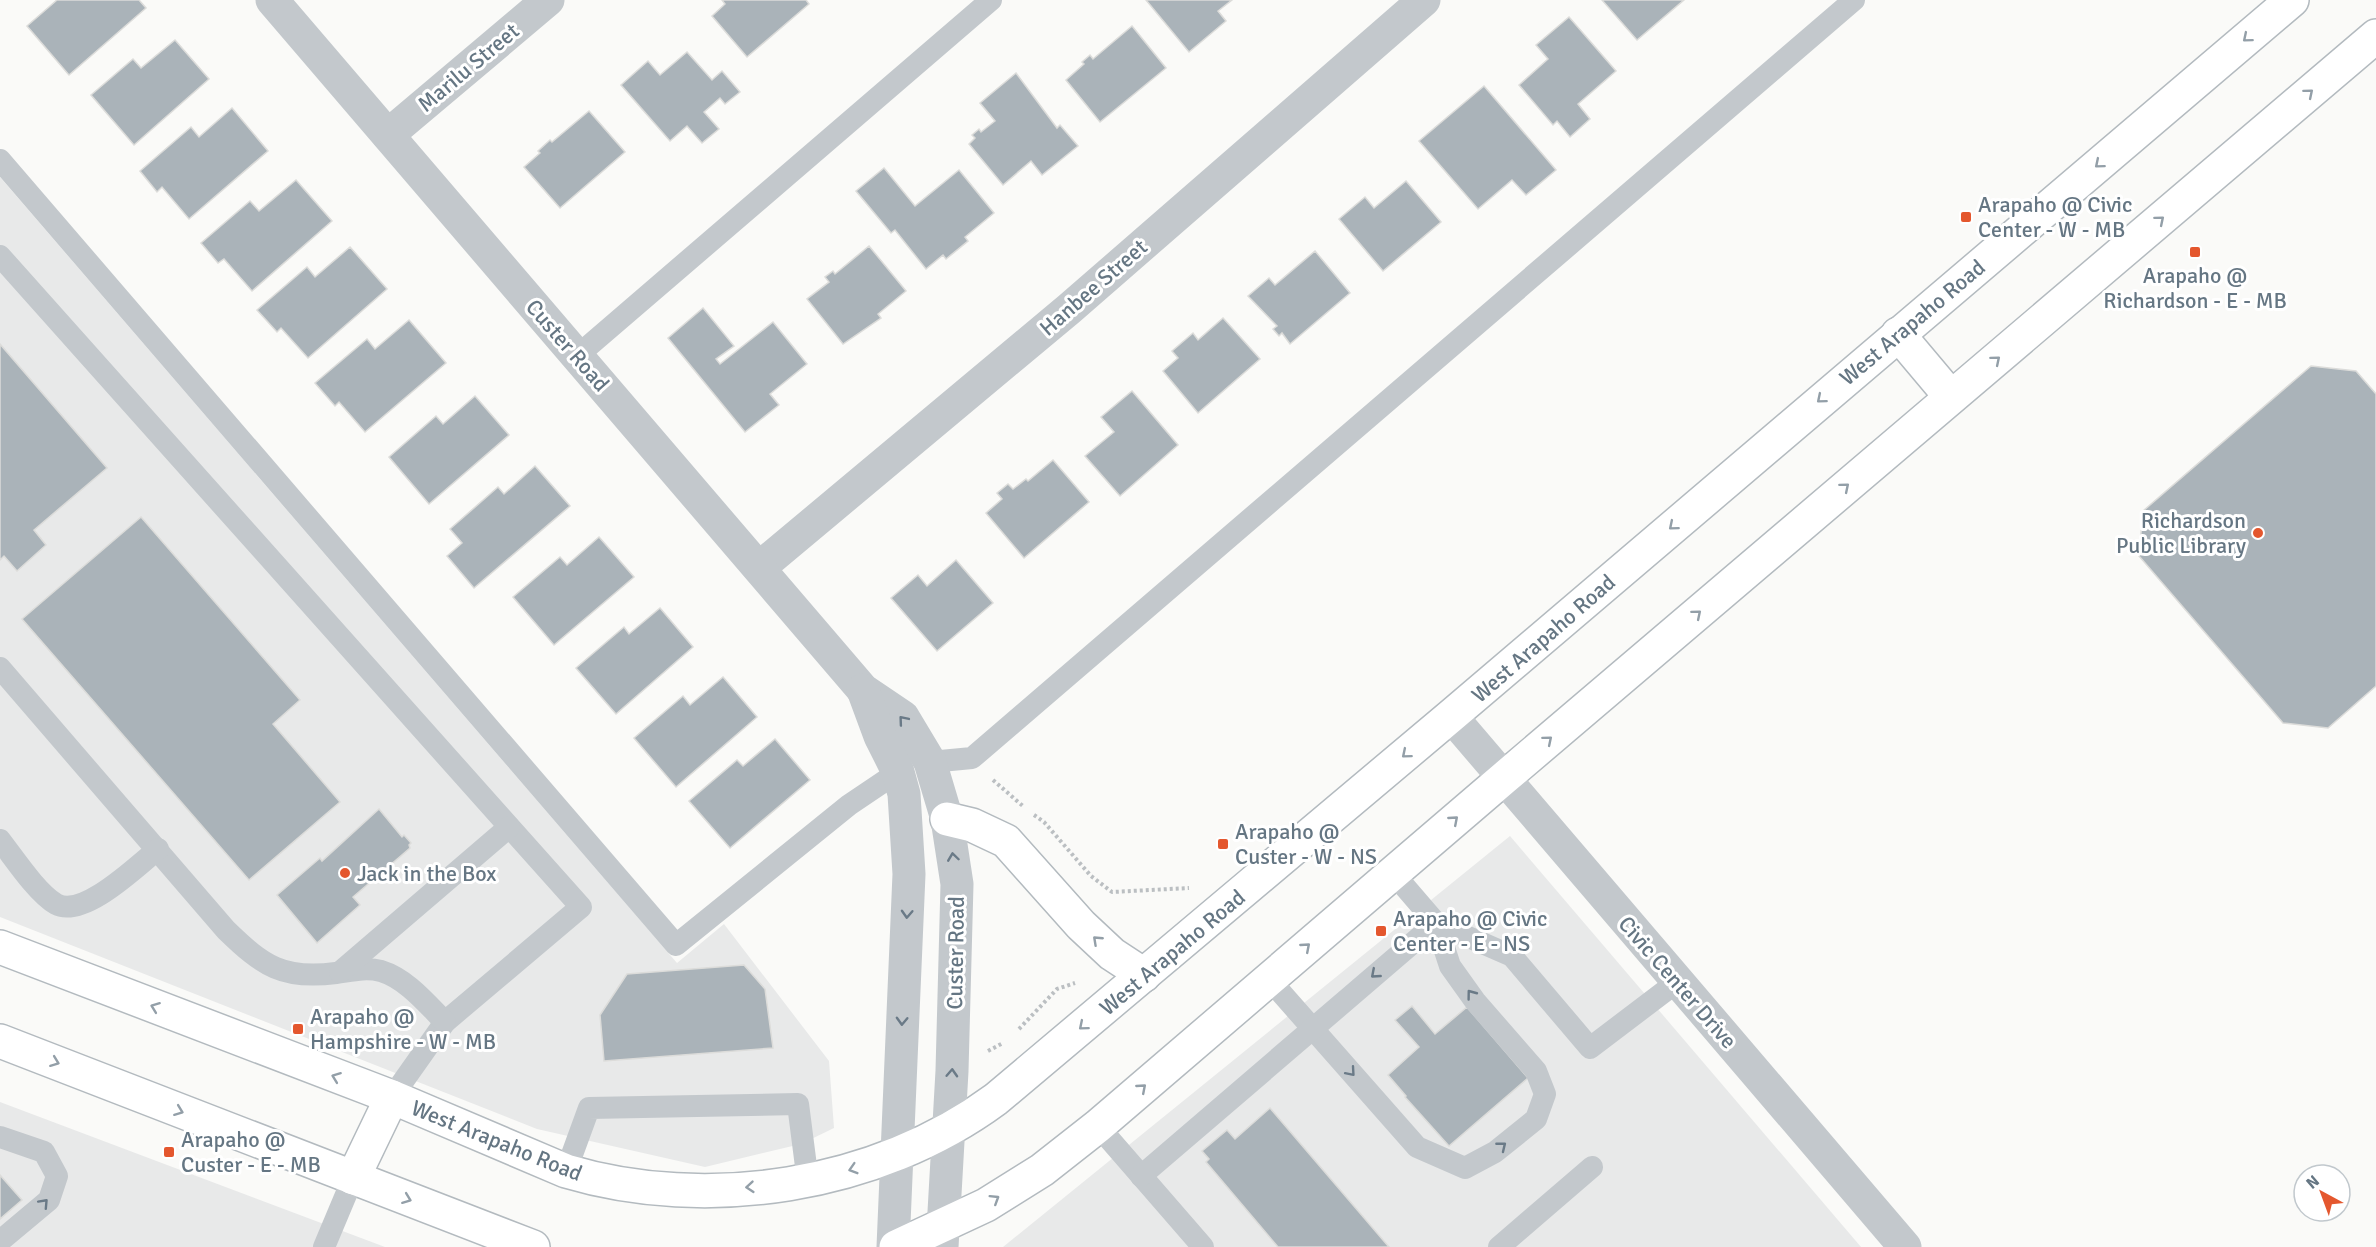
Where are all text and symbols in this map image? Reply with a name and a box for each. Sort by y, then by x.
street label: Marilu Street [412,17,525,118]
one-way arrow [2243,31,2254,42]
one-way arrow [2302,89,2313,100]
one-way arrow [2095,157,2106,168]
place label: Arapaho @ Civic Center - W - MB [1978,191,2132,243]
marker: Arapaho @ Civic Center - W - MB [1959,210,1973,224]
one-way arrow [2153,216,2164,227]
street label: Hanbee Street [1034,233,1153,341]
marker: Arapaho @ Richardson - E - MB [2188,245,2202,259]
street label: West Arapaho Road [1834,254,1991,391]
place label: Arapaho @ Richardson - E - MB [2103,262,2287,314]
street label: Custer Road [520,294,615,397]
one-way arrow [1989,356,2000,367]
one-way arrow [1817,392,1828,403]
one-way arrow [1838,484,1849,495]
place label: Richardson Public Library [2116,507,2247,559]
one-way arrow [1669,519,1680,530]
marker: Richardson Public Library [2251,526,2265,540]
street label: West Arapaho Road [1466,569,1621,708]
one-way arrow [1690,610,1701,621]
one-way arrow [899,716,910,727]
one-way arrow [1541,736,1552,747]
one-way arrow [1402,747,1413,758]
one-way arrow [1447,817,1458,828]
place label: Arapaho @ Custer - W - NS [1235,818,1377,870]
marker: Arapaho @ Custer - W - NS [1216,837,1230,851]
one-way arrow [947,852,959,862]
place label: Jack in the Box [357,860,496,887]
marker: Jack in the Box [338,866,352,880]
street label: West Arapaho Road [1094,884,1251,1021]
street label: Custer Road [941,896,970,1010]
place label: Arapaho @ Civic Center - E - NS [1393,905,1547,957]
one-way arrow [901,909,914,918]
street label: Civic Center Drive [1613,911,1742,1054]
marker: Arapaho @ Civic Center - E - NS [1374,924,1388,938]
one-way arrow [1093,937,1104,948]
one-way arrow [1299,943,1310,954]
one-way arrow [1371,967,1382,978]
one-way arrow [1467,990,1478,1001]
one-way arrow [150,1002,161,1014]
place label: Arapaho @ Hampshire - W - MB [310,1003,496,1055]
one-way arrow [896,1016,909,1025]
one-way arrow [1079,1019,1090,1030]
marker: Arapaho @ Hampshire - W - MB [291,1022,305,1036]
one-way arrow [49,1055,59,1068]
one-way arrow [1344,1065,1355,1076]
one-way arrow [945,1068,958,1077]
one-way arrow [332,1072,342,1085]
one-way arrow [1135,1084,1146,1095]
street label: West Arapaho Road [408,1094,586,1187]
one-way arrow [173,1104,184,1116]
place label: Arapaho @ Custer - E - MB [181,1126,321,1178]
one-way arrow [1495,1143,1506,1154]
marker: Arapaho @ Custer - E - MB [162,1145,176,1159]
one-way arrow [848,1161,859,1174]
north arrow [2292,1163,2352,1223]
text: N [2302,1171,2324,1194]
one-way arrow [746,1180,755,1193]
one-way arrow [401,1192,412,1204]
one-way arrow [988,1195,999,1206]
one-way arrow [37,1199,48,1210]

